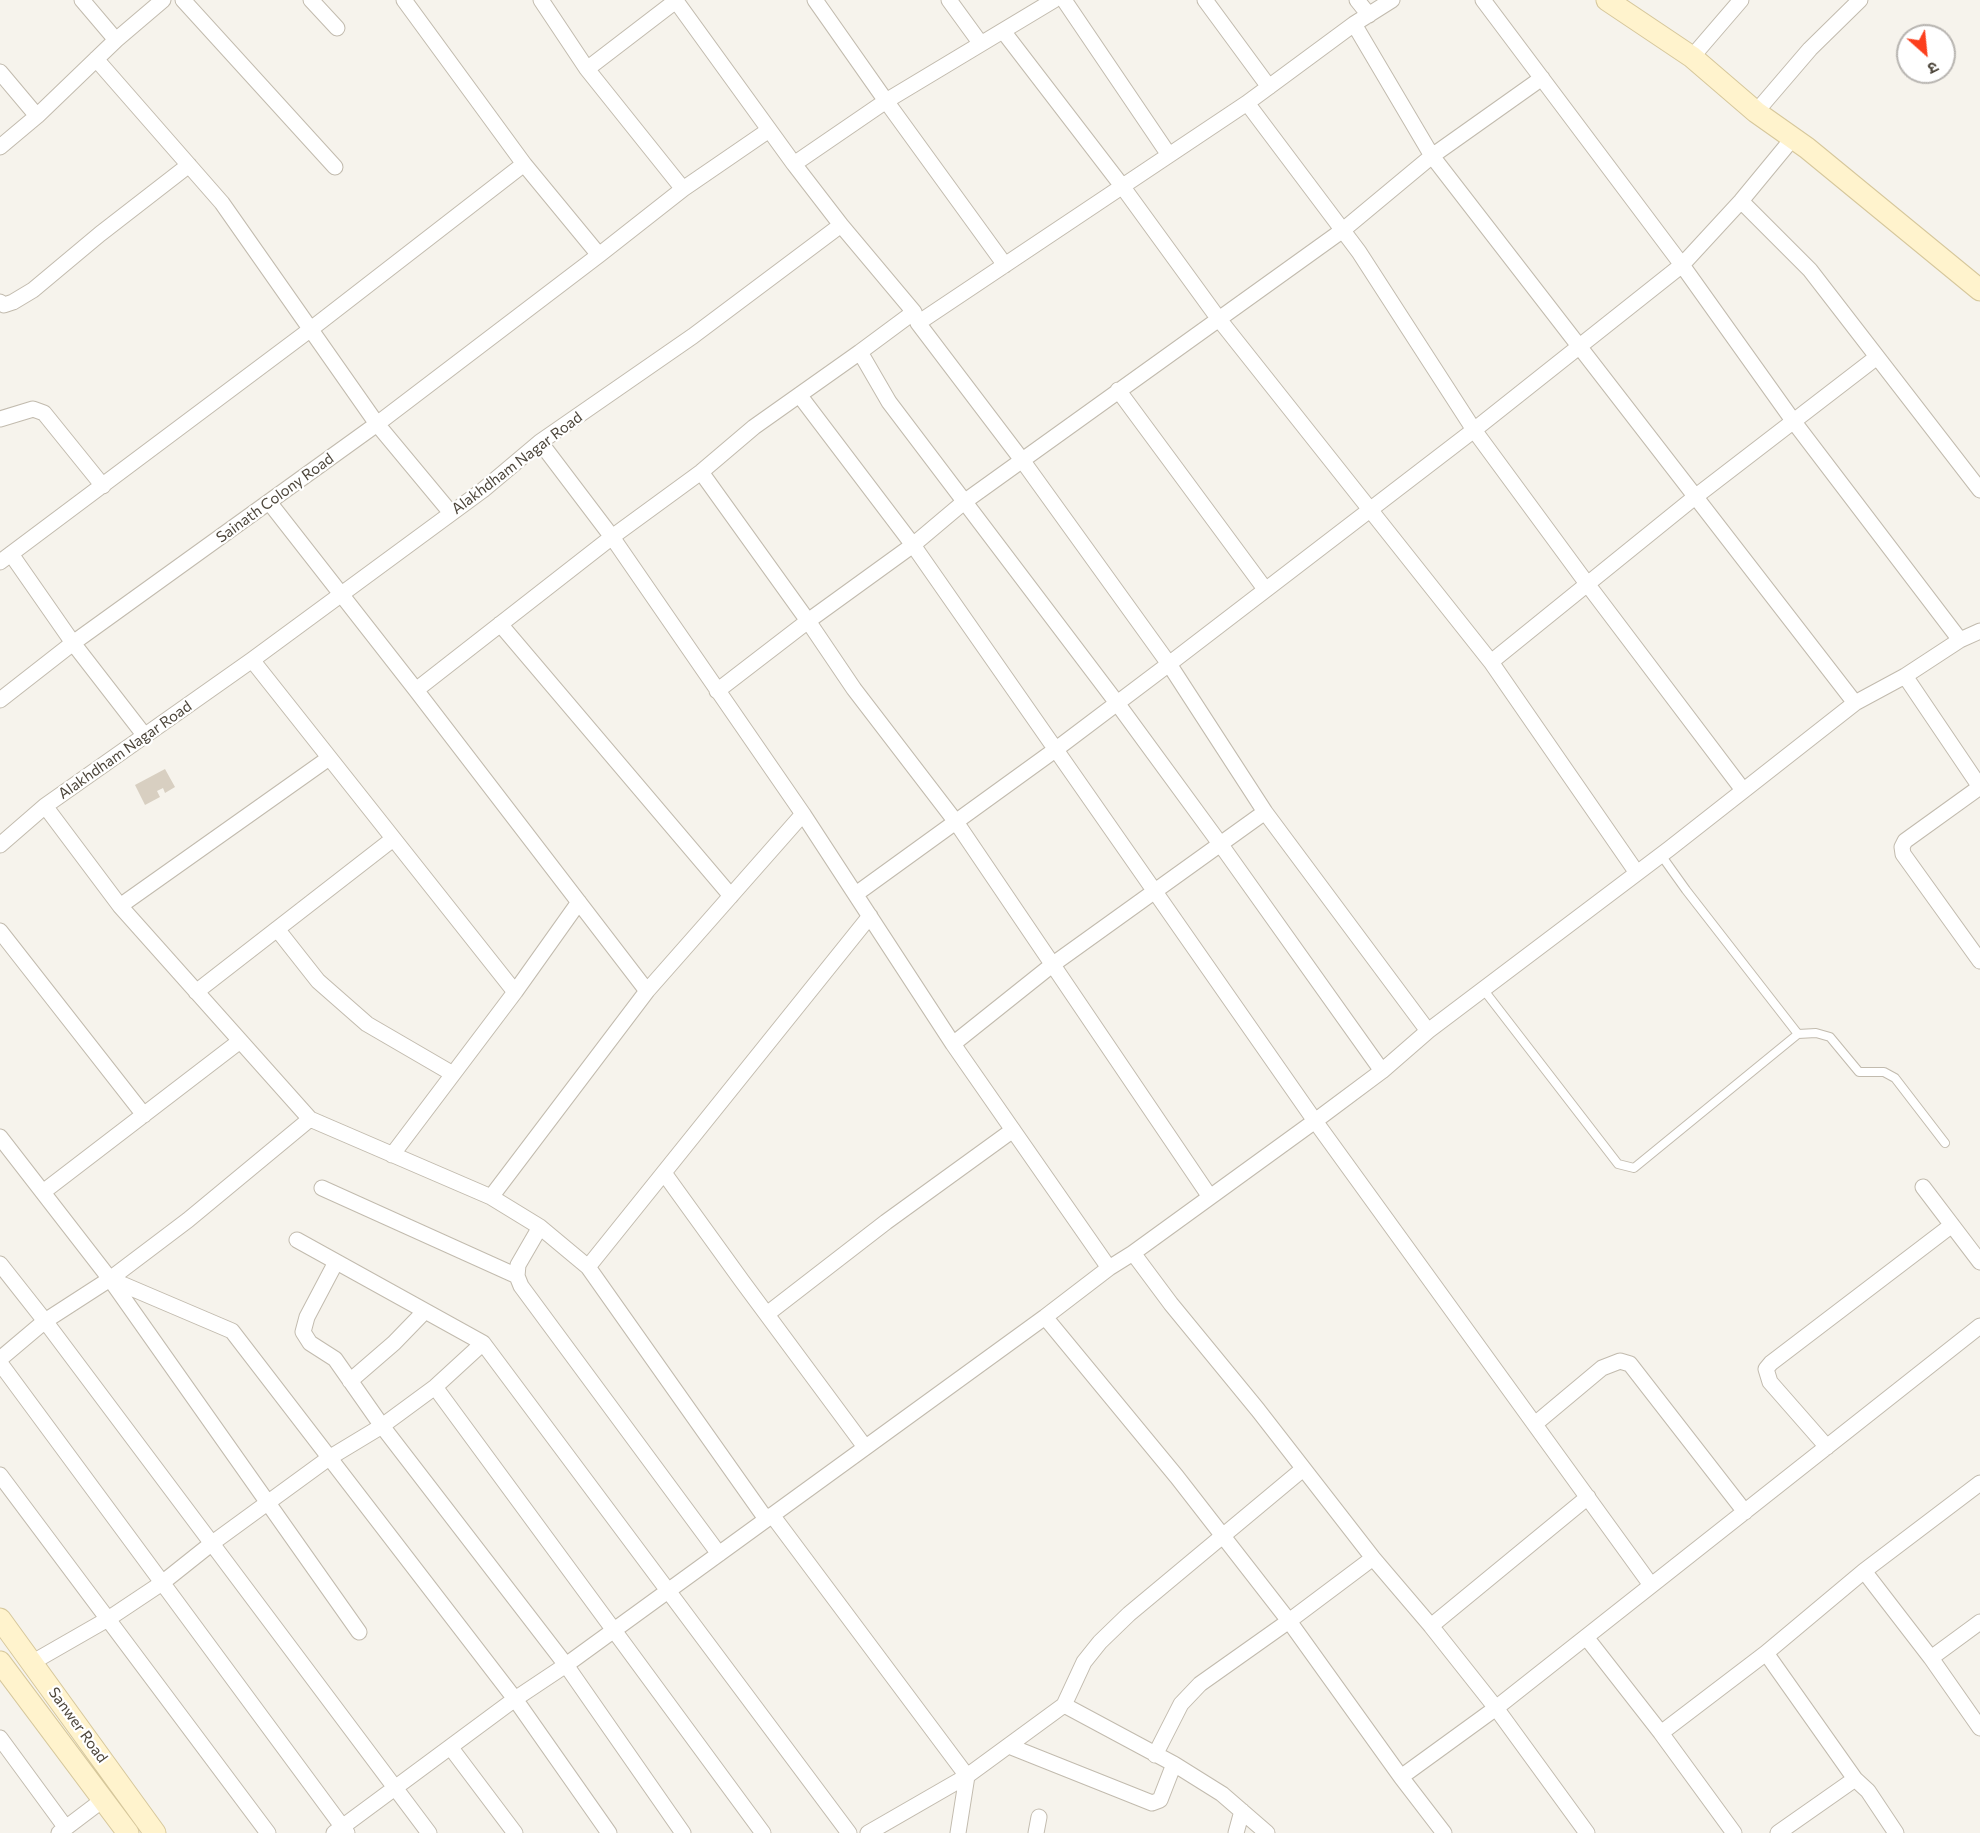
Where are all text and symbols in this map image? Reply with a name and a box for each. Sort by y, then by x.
north arrow [1896,24,1956,84]
text: उ [1925,58,1942,79]
street label: Alakhdham Nagar Road [448,408,586,518]
street label: Sainath Colony Road [213,449,337,547]
street label: Alakhdham Nagar Road [55,697,195,803]
street label: Sanwer Road [45,1684,111,1766]

